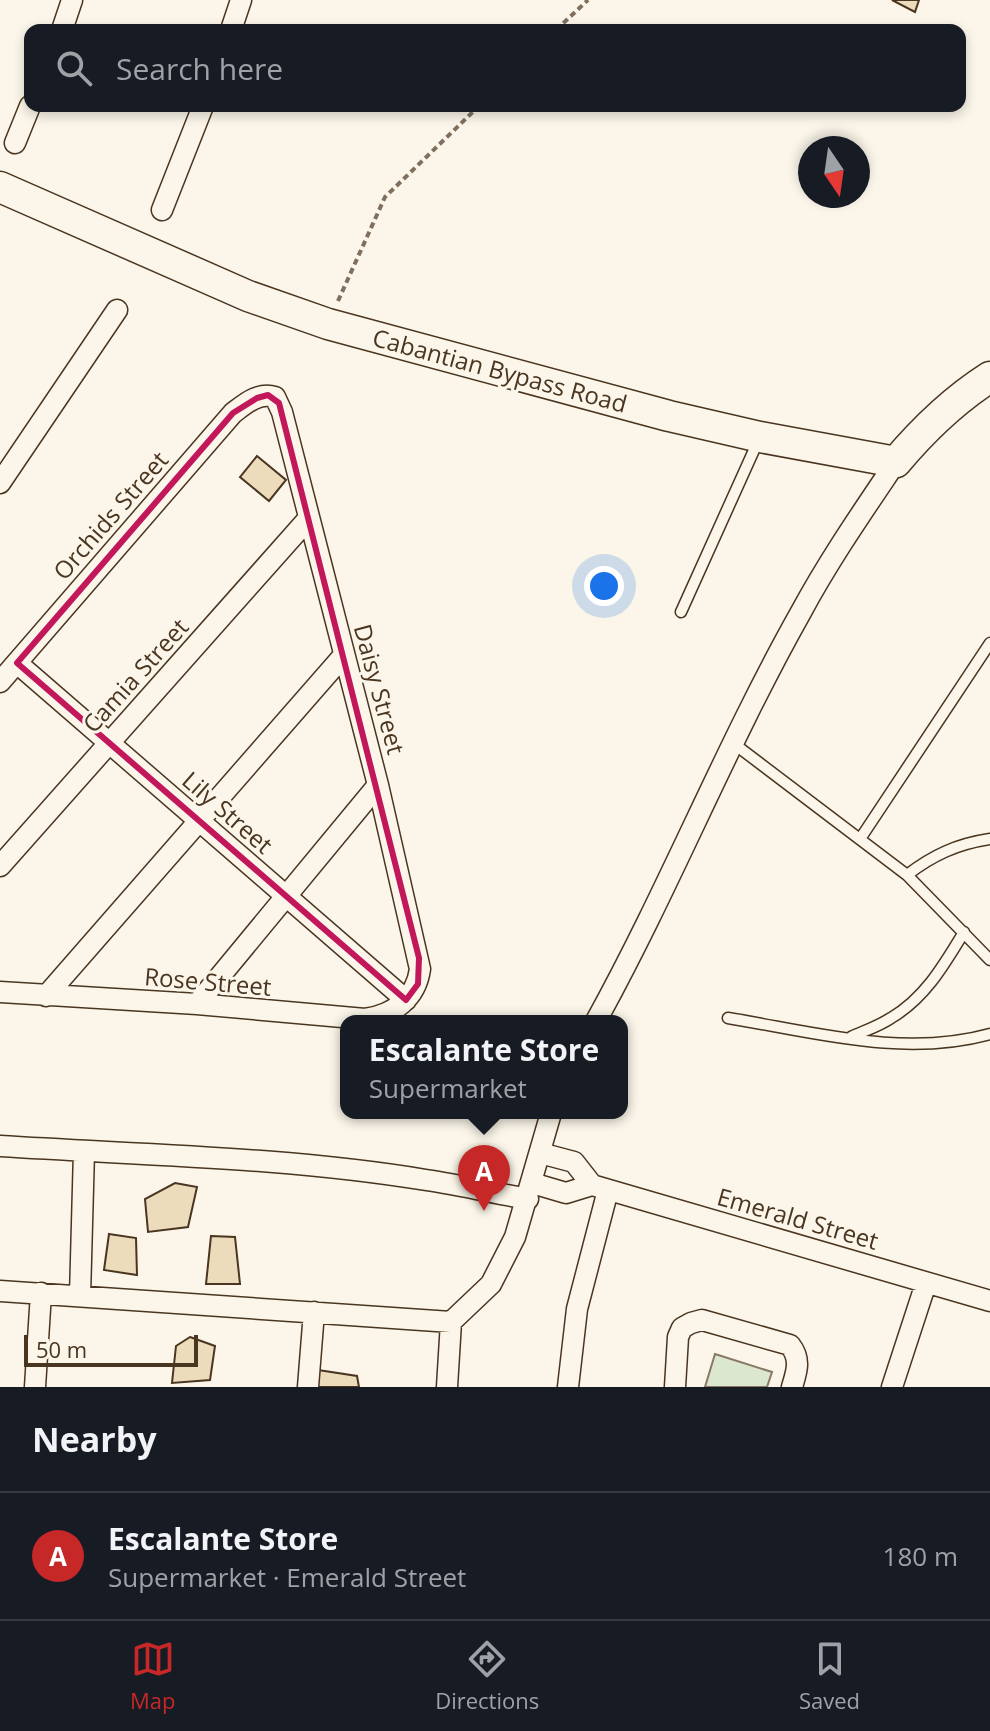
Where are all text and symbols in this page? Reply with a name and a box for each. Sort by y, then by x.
search box [24,24,966,112]
icon: search [52,46,96,90]
text: Search here [116,48,283,89]
north arrow [798,136,870,208]
street label: Cabantian Bypass Road [369,320,631,420]
street label: Orchids Street [45,444,175,586]
your location [584,566,624,606]
street label: Camia Street [75,611,195,739]
street label: Daisy Street [347,620,413,758]
street label: Lily Street [176,763,280,861]
street label: Rose Street [143,959,273,1003]
popup [340,1015,628,1119]
text: Escalante Store [369,1029,599,1070]
text: Supermarket [369,1070,527,1106]
pin: A [458,1145,510,1211]
street label: Emerald Street [714,1179,882,1257]
scale bar [24,1331,198,1367]
text: 50 m [36,1334,87,1364]
text: Nearby [32,1416,157,1462]
text: Escalante Store [108,1518,338,1559]
text: A [49,1538,67,1574]
text: 180 m [883,1538,958,1574]
text: Supermarket · Emerald Street [108,1559,466,1595]
tab: Map [130,1637,175,1715]
tab: Directions [435,1637,539,1715]
tab: Saved [799,1637,860,1715]

